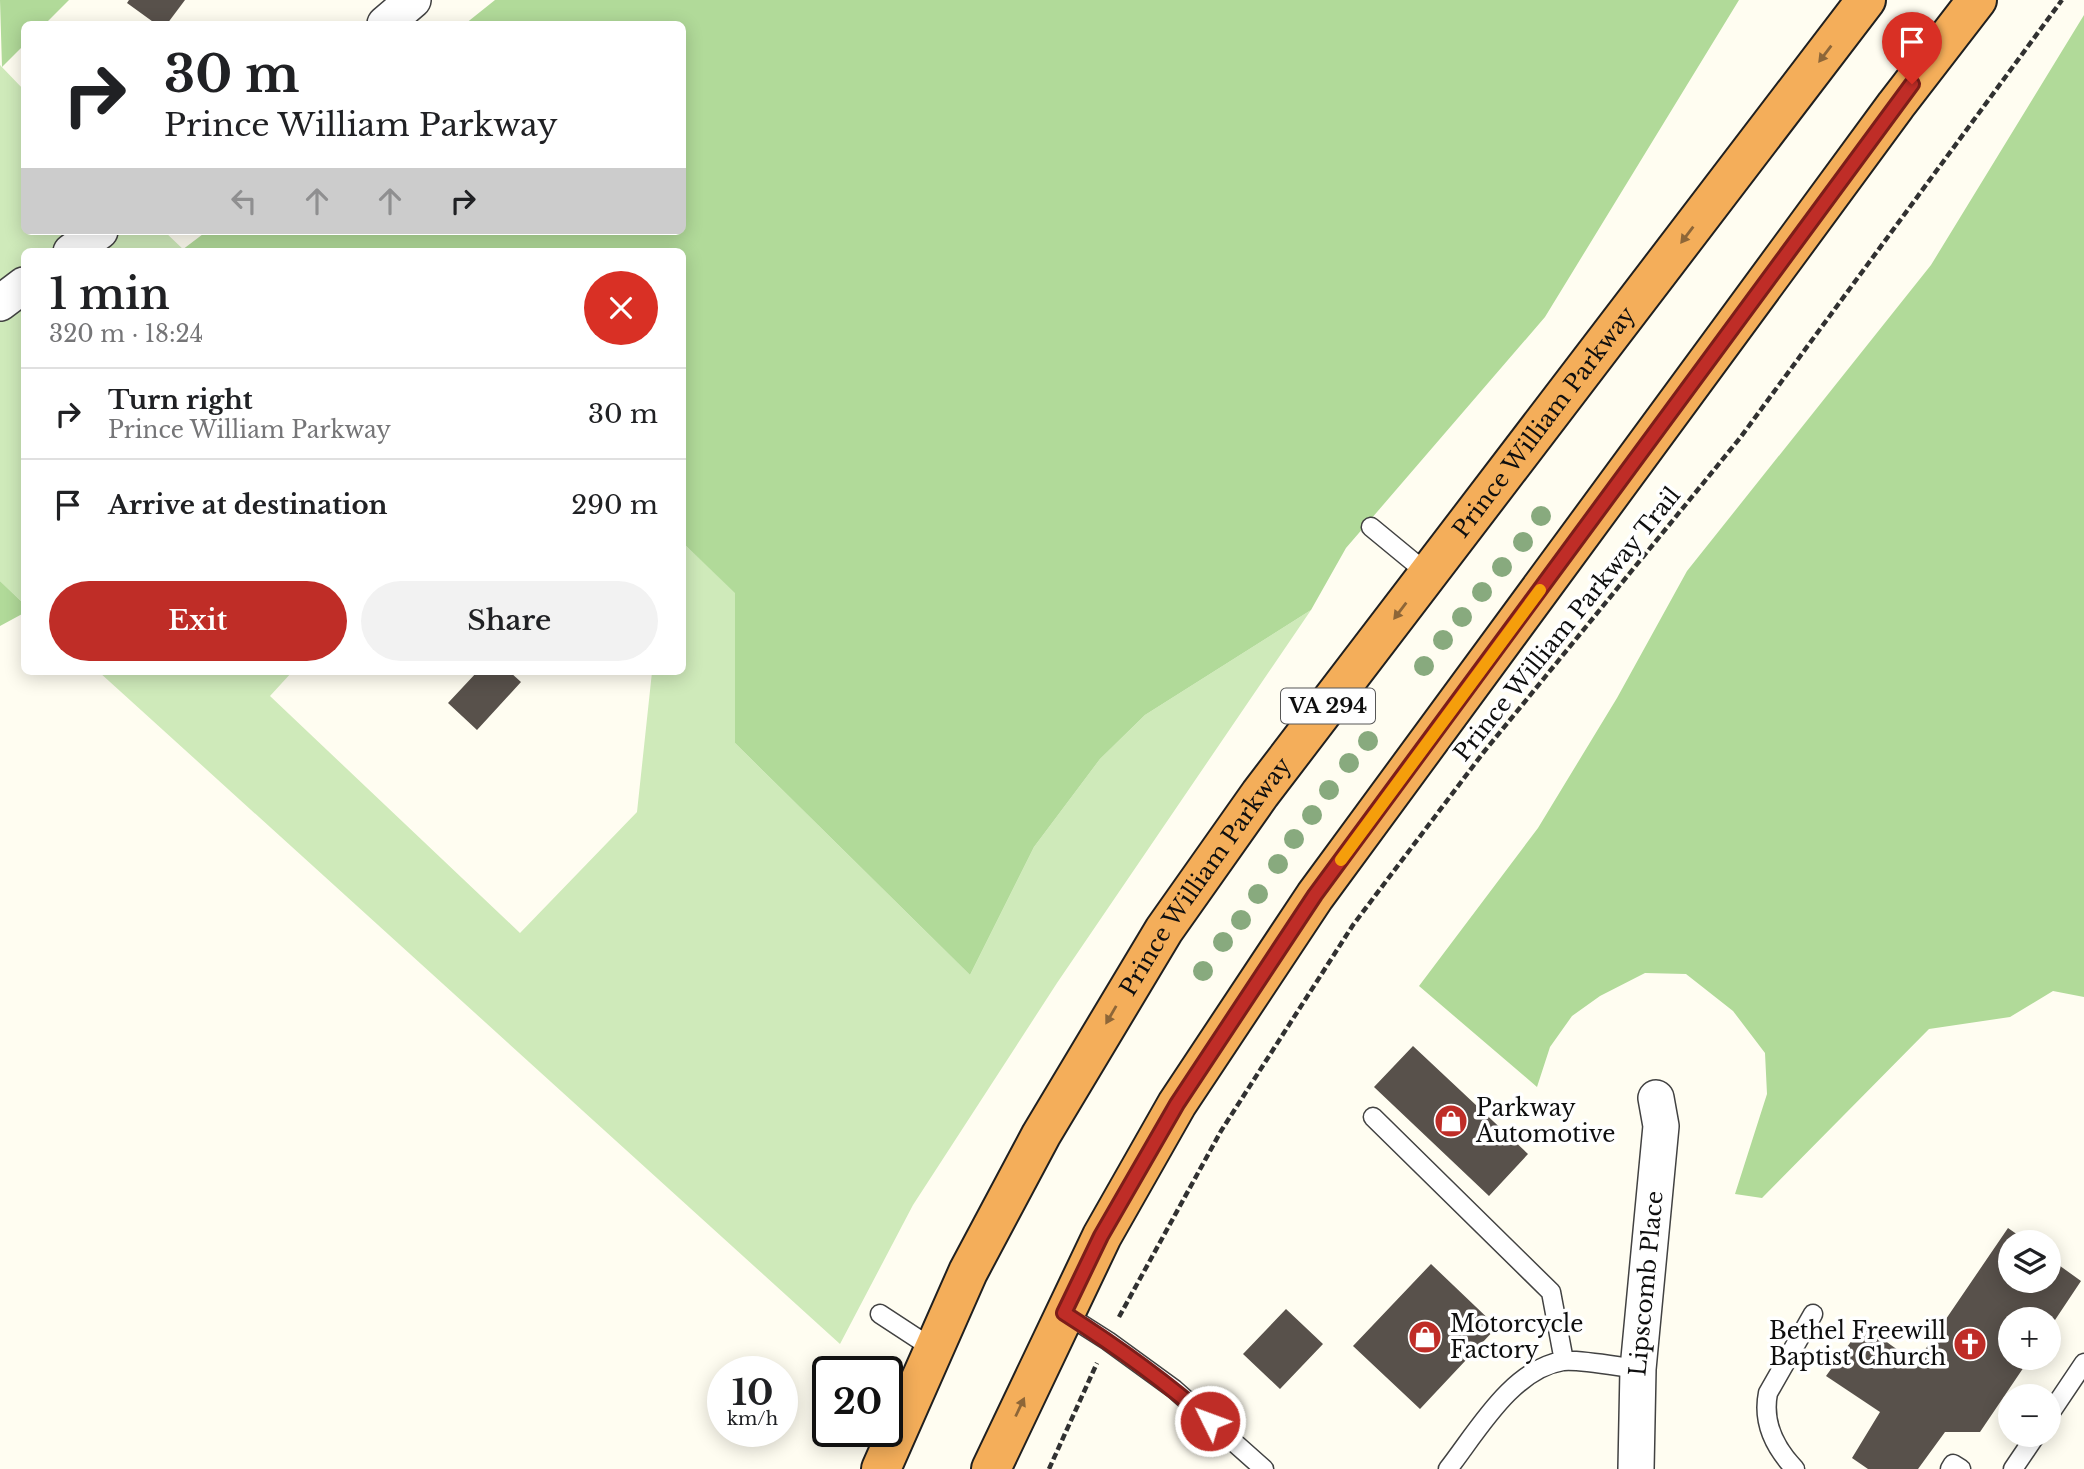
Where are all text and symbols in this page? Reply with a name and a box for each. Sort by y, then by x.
pin [1882,12.0,1942,84]
icon: arrive [1893,23,1931,61]
text: 30 m [164,44,299,105]
one-way arrow [1817,45,1832,63]
icon: right [49,49,140,140]
text: Prince William Parkway [164,105,558,145]
icon: left [225,182,263,220]
icon: ahead [298,182,336,220]
icon: ahead [371,182,409,220]
icon: right [444,182,482,220]
one-way arrow [1680,226,1694,244]
text: 1 min [49,268,170,320]
button: close [584,271,658,345]
street label: Prince William Parkway [1447,301,1641,543]
text: 320 m · 18:24 [49,320,203,348]
text: Turn right [108,384,253,416]
icon: right [49,395,87,433]
text: 30 m [588,398,658,430]
text: Prince William Parkway [108,416,391,444]
street label: Prince William Parkway Trail [1448,482,1686,766]
icon: arrive [49,486,87,524]
text: Arrive at destination [108,489,388,521]
text: 290 m [571,489,658,521]
button: Exit [49,581,347,661]
button: Share [361,581,658,661]
one-way arrow [1393,601,1408,619]
road number: VA 294 [1281,688,1375,724]
street label: Prince William Parkway [1114,752,1297,1001]
one-way arrow [1105,1005,1118,1024]
place label: Parkway Automotive [1475,1094,1615,1148]
shop icon: Parkway Automotive [1432,1102,1470,1140]
street label: Lipscomb Place [1623,1190,1669,1377]
map controls [1998,1230,2061,1447]
button: layers [1998,1230,2061,1293]
button: + [1998,1307,2061,1370]
place label: Motorcycle Factory [1450,1310,1583,1364]
place label: Bethel Freewill Baptist Church [1769,1317,1946,1371]
shop icon: Motorcycle Factory [1406,1318,1444,1356]
church icon: Bethel Freewill Baptist Church [1951,1325,1989,1363]
speed limit sign: 20 [812,1356,903,1447]
text: 10 [732,1371,773,1414]
position arrow [1173,1384,1247,1458]
button: − [1998,1384,2061,1447]
one-way arrow [1014,1397,1026,1417]
text: km/h [727,1408,778,1430]

